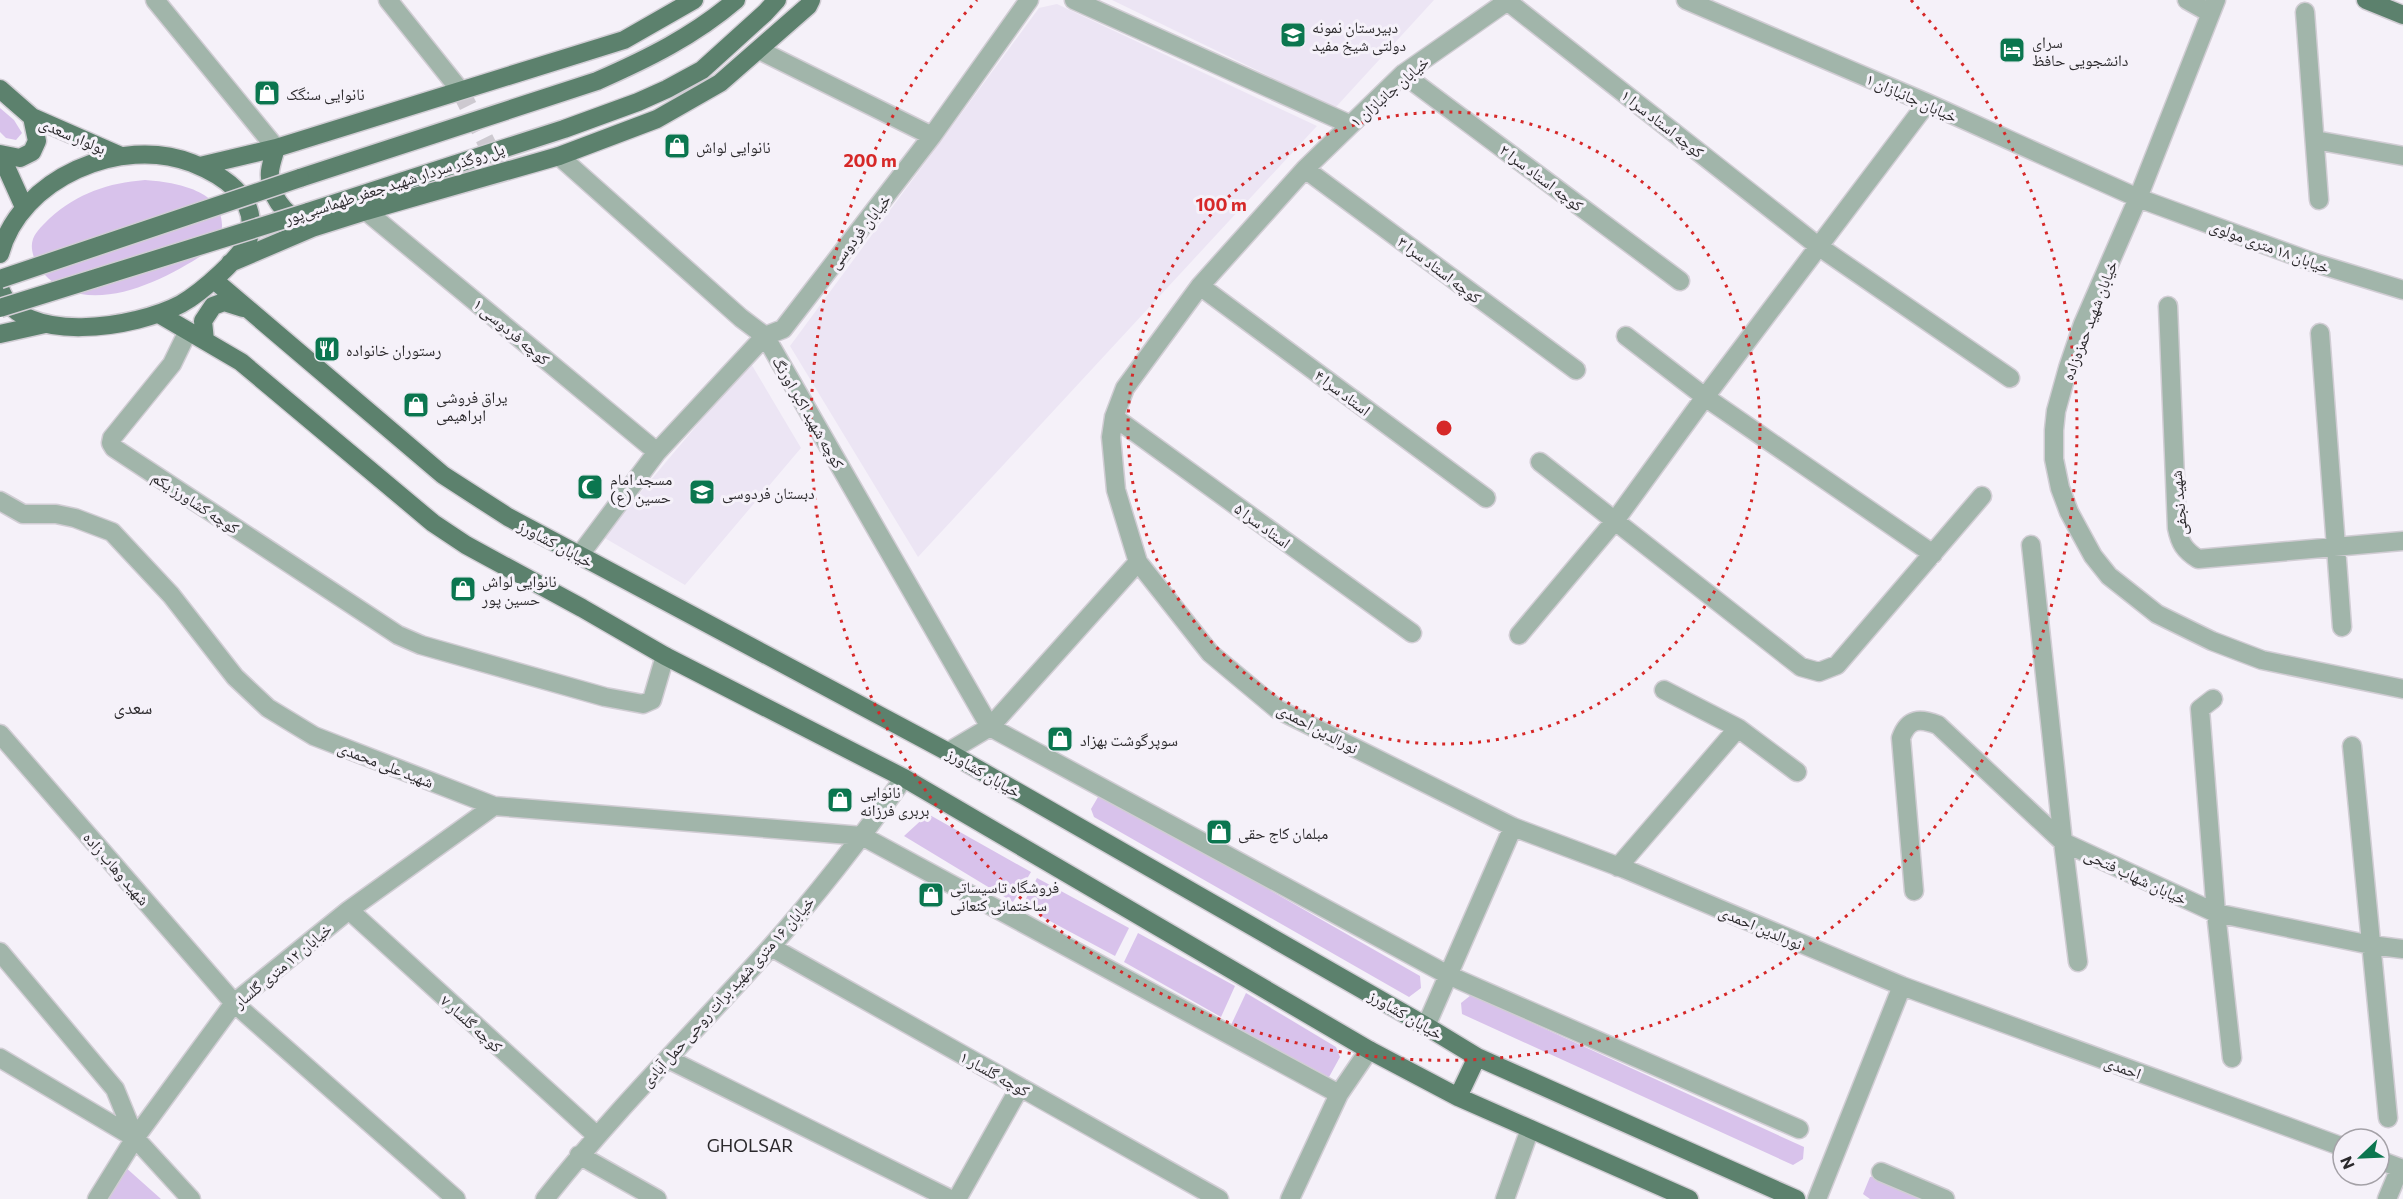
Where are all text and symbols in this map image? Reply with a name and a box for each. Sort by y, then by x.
place label: دبیرستان نمونه دولتی شیخ مفید [1312,17,1406,56]
school or university icon: دبیرستان نمونه دولتی شیخ مفید [1278,20,1308,50]
place label: سرای دانشجویی حافظ [2032,32,2128,71]
hotel icon: سرای دانشجویی حافظ [1997,35,2027,65]
street label: خیابان جانبازان ۱ [1346,52,1433,132]
street label: خیابان جانبازان ۱ [1863,68,1961,127]
shop icon: نانوایی سنگک [252,78,282,108]
place label: نانوایی سنگک [286,84,365,105]
street label: کوچه استاد سرا ۱ [1617,85,1708,162]
street label: بولوار سعدی [36,112,109,159]
shop icon: نانوایی لواش [662,131,692,161]
place label: نانوایی لواش [696,137,771,158]
street label: پل روگذر سردار شهید جعفر طهماسبی‌پور [281,138,507,230]
street label: کوچه استاد سرا ۲ [1496,139,1588,216]
text: 200 m [843,149,897,171]
street label: خیابان فردوسی [824,190,896,273]
text: 100 m [1195,193,1247,215]
street label: خیابان ۱۸ متری مولوی [2207,215,2333,278]
street label: کوچه استاد سرا ۳ [1394,231,1486,308]
street label: خیابان شهید حمزه‌زاده [2057,257,2122,383]
street label: کوچه فردوسی ۱ [469,294,554,370]
restaurant icon: رستوران خانواده [312,334,342,364]
place label: رستوران خانواده [346,340,441,361]
street label: کوچه شهید اکبر اورنگ [768,352,849,472]
street label: استاد سرا ۴ [1311,365,1375,420]
place label: یراق فروشی ابراهیمی [436,387,507,426]
shop icon: یراق فروشی ابراهیمی [401,390,431,420]
centre of rings [1434,418,1454,438]
street label: کوچه کشاورز یکم [148,467,243,539]
place label: مسجد امام حسین (ع) [610,469,672,508]
street label: شهید نجفی [2166,469,2192,536]
mosque icon: مسجد امام حسین (ع) [575,472,605,502]
school or university icon: دبستان فردوسی [687,477,717,507]
place label: دبستان فردوسی [722,483,815,504]
street label: استاد سرا ۵ [1231,498,1295,553]
street label: خیابان کشاورز [514,515,597,572]
place label: نانوایی لواش حسین پور [481,571,557,610]
shop icon: نانوایی لواش حسین پور [448,574,478,604]
district label: سعدی [114,696,152,719]
street label: نورالدین احمدی [1273,699,1362,759]
shop icon: سوپرگوشت بهزاد [1045,724,1075,754]
place label: سوپرگوشت بهزاد [1080,730,1178,750]
street label: شهید علی محمدی [335,737,437,793]
street label: خیابان کشاورز [942,743,1024,802]
place label: نانوایی بربری فرزانه [860,782,929,821]
shop icon: نانوایی بربری فرزانه [825,785,855,815]
shop icon: مبلمان کاج حقی [1204,817,1234,847]
place label: مبلمان کاج حقی [1238,823,1328,844]
street label: شهید وهاب زاده [79,827,154,909]
street label: خیابان شهاب فتحی [2081,844,2190,910]
place label: فروشگاه تاسیساتی ساختمانی کنعانی [950,877,1059,916]
shop icon: فروشگاه تاسیساتی ساختمانی کنعانی [916,880,946,910]
street label: خیابان ۱۶ متری شهید برات روحی حمل آبادی [636,892,819,1092]
street label: نورالدین احمدی [1716,901,1806,955]
street label: خیابان ۱۲ متری گلسار [228,918,336,1014]
street label: خیابان کشاورز [1364,985,1446,1044]
street label: کوچه گلسار ۷ [437,990,507,1057]
street label: کوچه گلسار ۱ [957,1046,1033,1101]
street label: احمدی [2101,1052,2144,1084]
north arrow [2331,1127,2391,1187]
district label: GHOLSAR [707,1134,793,1156]
text: N [2336,1154,2358,1172]

